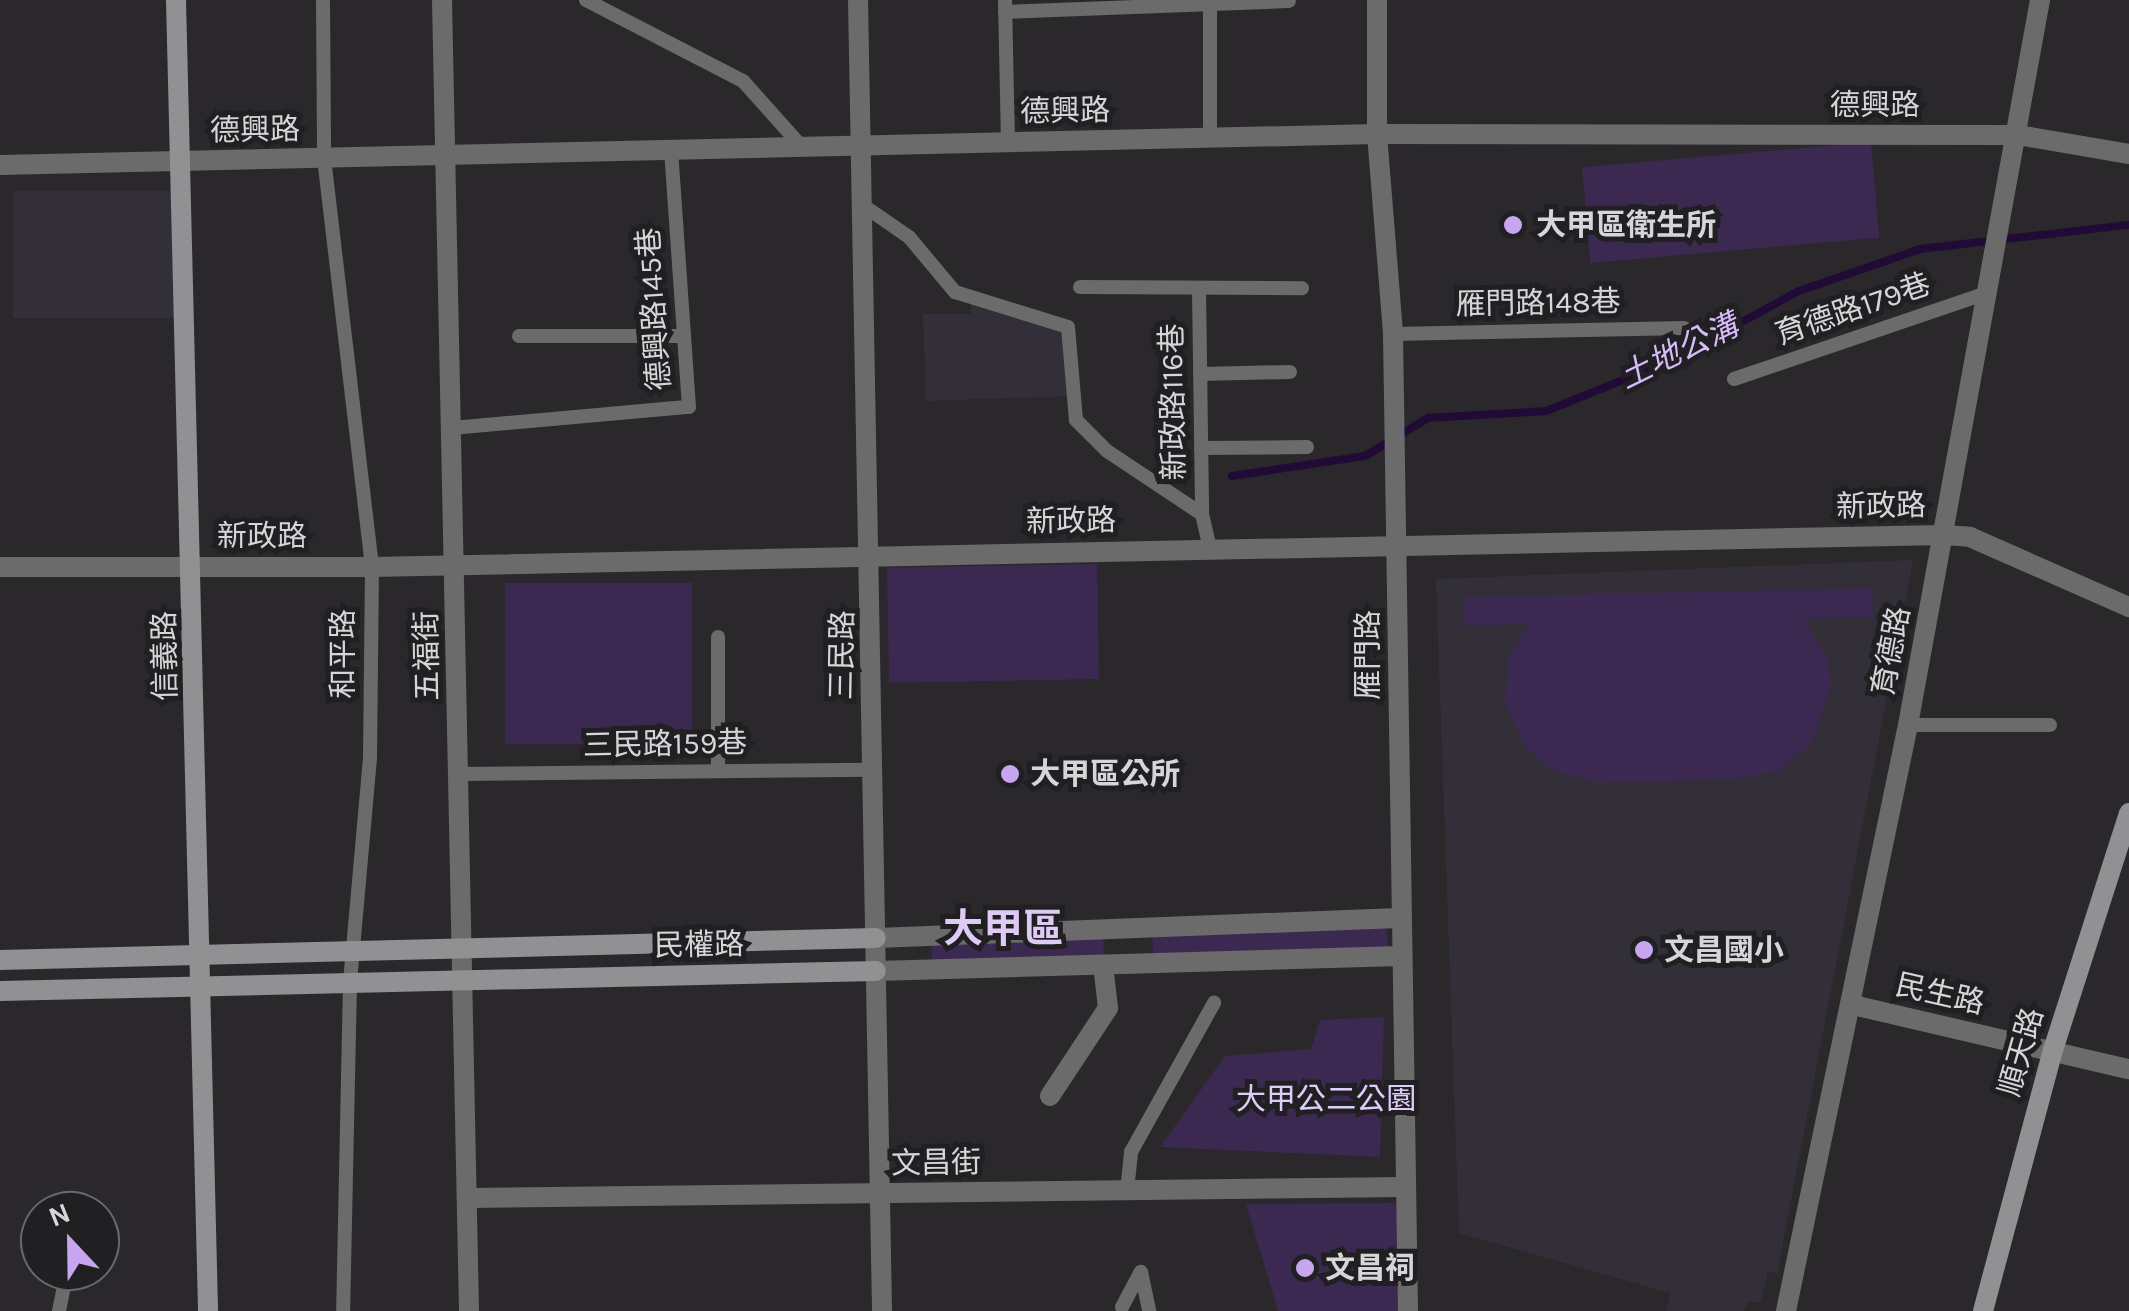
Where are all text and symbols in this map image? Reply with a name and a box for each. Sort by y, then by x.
street label: 德興路 [1830,87,1920,123]
street label: 德興路 [1020,92,1110,130]
street label: 德興路 [210,111,300,149]
place label: 大甲區衛生所 [1536,207,1716,243]
marker: 大甲區衛生所 [1500,212,1526,238]
street label: 德興路145巷 [630,226,678,392]
street label: 育德路179巷 [1771,266,1935,352]
street label: 雁門路148巷 [1455,284,1621,322]
water label: 土地公溝 [1613,307,1745,397]
street label: 新政路116巷 [1154,323,1192,481]
street label: 新政路 [1836,487,1926,525]
street label: 新政路 [1026,502,1116,540]
street label: 新政路 [217,518,307,554]
street label: 育德路 [1865,603,1917,699]
street label: 和平路 [325,609,361,699]
street label: 三民路 [823,610,861,700]
street label: 雁門路 [1350,610,1386,700]
street label: 信義路 [146,611,184,701]
street label: 五福街 [408,611,446,701]
street label: 三民路159巷 [583,725,747,763]
place label: 大甲區公所 [1030,756,1180,792]
marker: 大甲區公所 [999,763,1021,785]
district label: 大甲區 [943,905,1063,953]
street label: 民權路 [654,926,744,964]
place label: 文昌國小 [1664,932,1784,968]
marker: 文昌國小 [1633,939,1655,961]
street label: 民生路 [1892,966,1988,1022]
street label: 順天路 [1991,1004,2051,1100]
park label: 大甲公二公園 [1236,1081,1416,1117]
street label: 文昌街 [891,1144,981,1182]
north arrow [20,1191,120,1291]
text: N [44,1196,75,1234]
place label: 文昌祠 [1325,1250,1415,1286]
marker: 文昌祠 [1294,1257,1316,1279]

